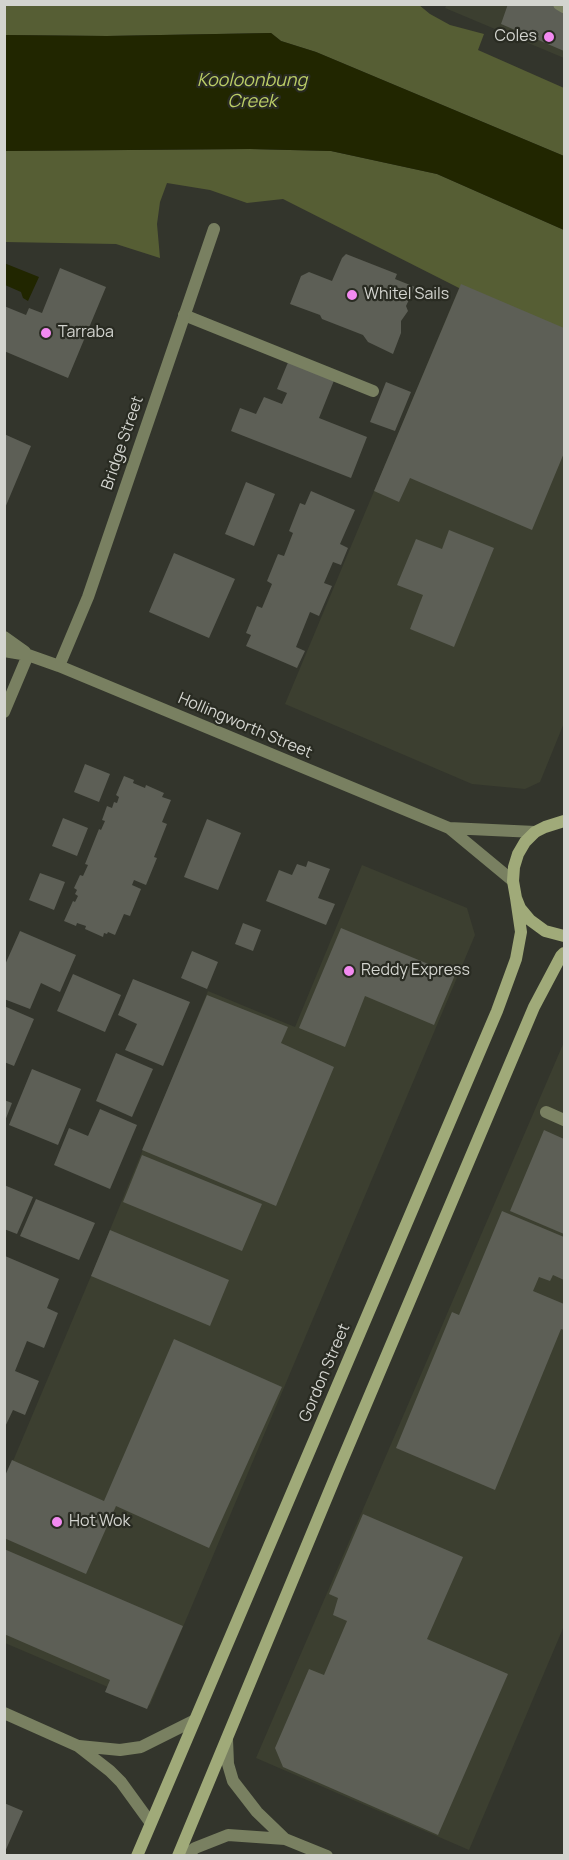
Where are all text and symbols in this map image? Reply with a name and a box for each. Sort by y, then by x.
place label: Coles [495,27,537,47]
marker: Coles [542,30,556,44]
water label: Kooloonbung Creek [197,70,307,112]
place label: Whitel Sails [364,285,449,305]
marker: Whitel Sails [345,288,359,302]
place label: Tarraba [58,323,114,343]
marker: Tarraba [39,326,53,340]
street label: Bridge Street [98,394,148,492]
street label: Hollingworth Street [175,689,315,763]
place label: Reddy Express [361,961,470,981]
marker: Reddy Express [342,964,356,978]
street label: Gordon Street [296,1321,354,1425]
place label: Hot Wok [69,1512,130,1532]
marker: Hot Wok [50,1515,64,1529]

